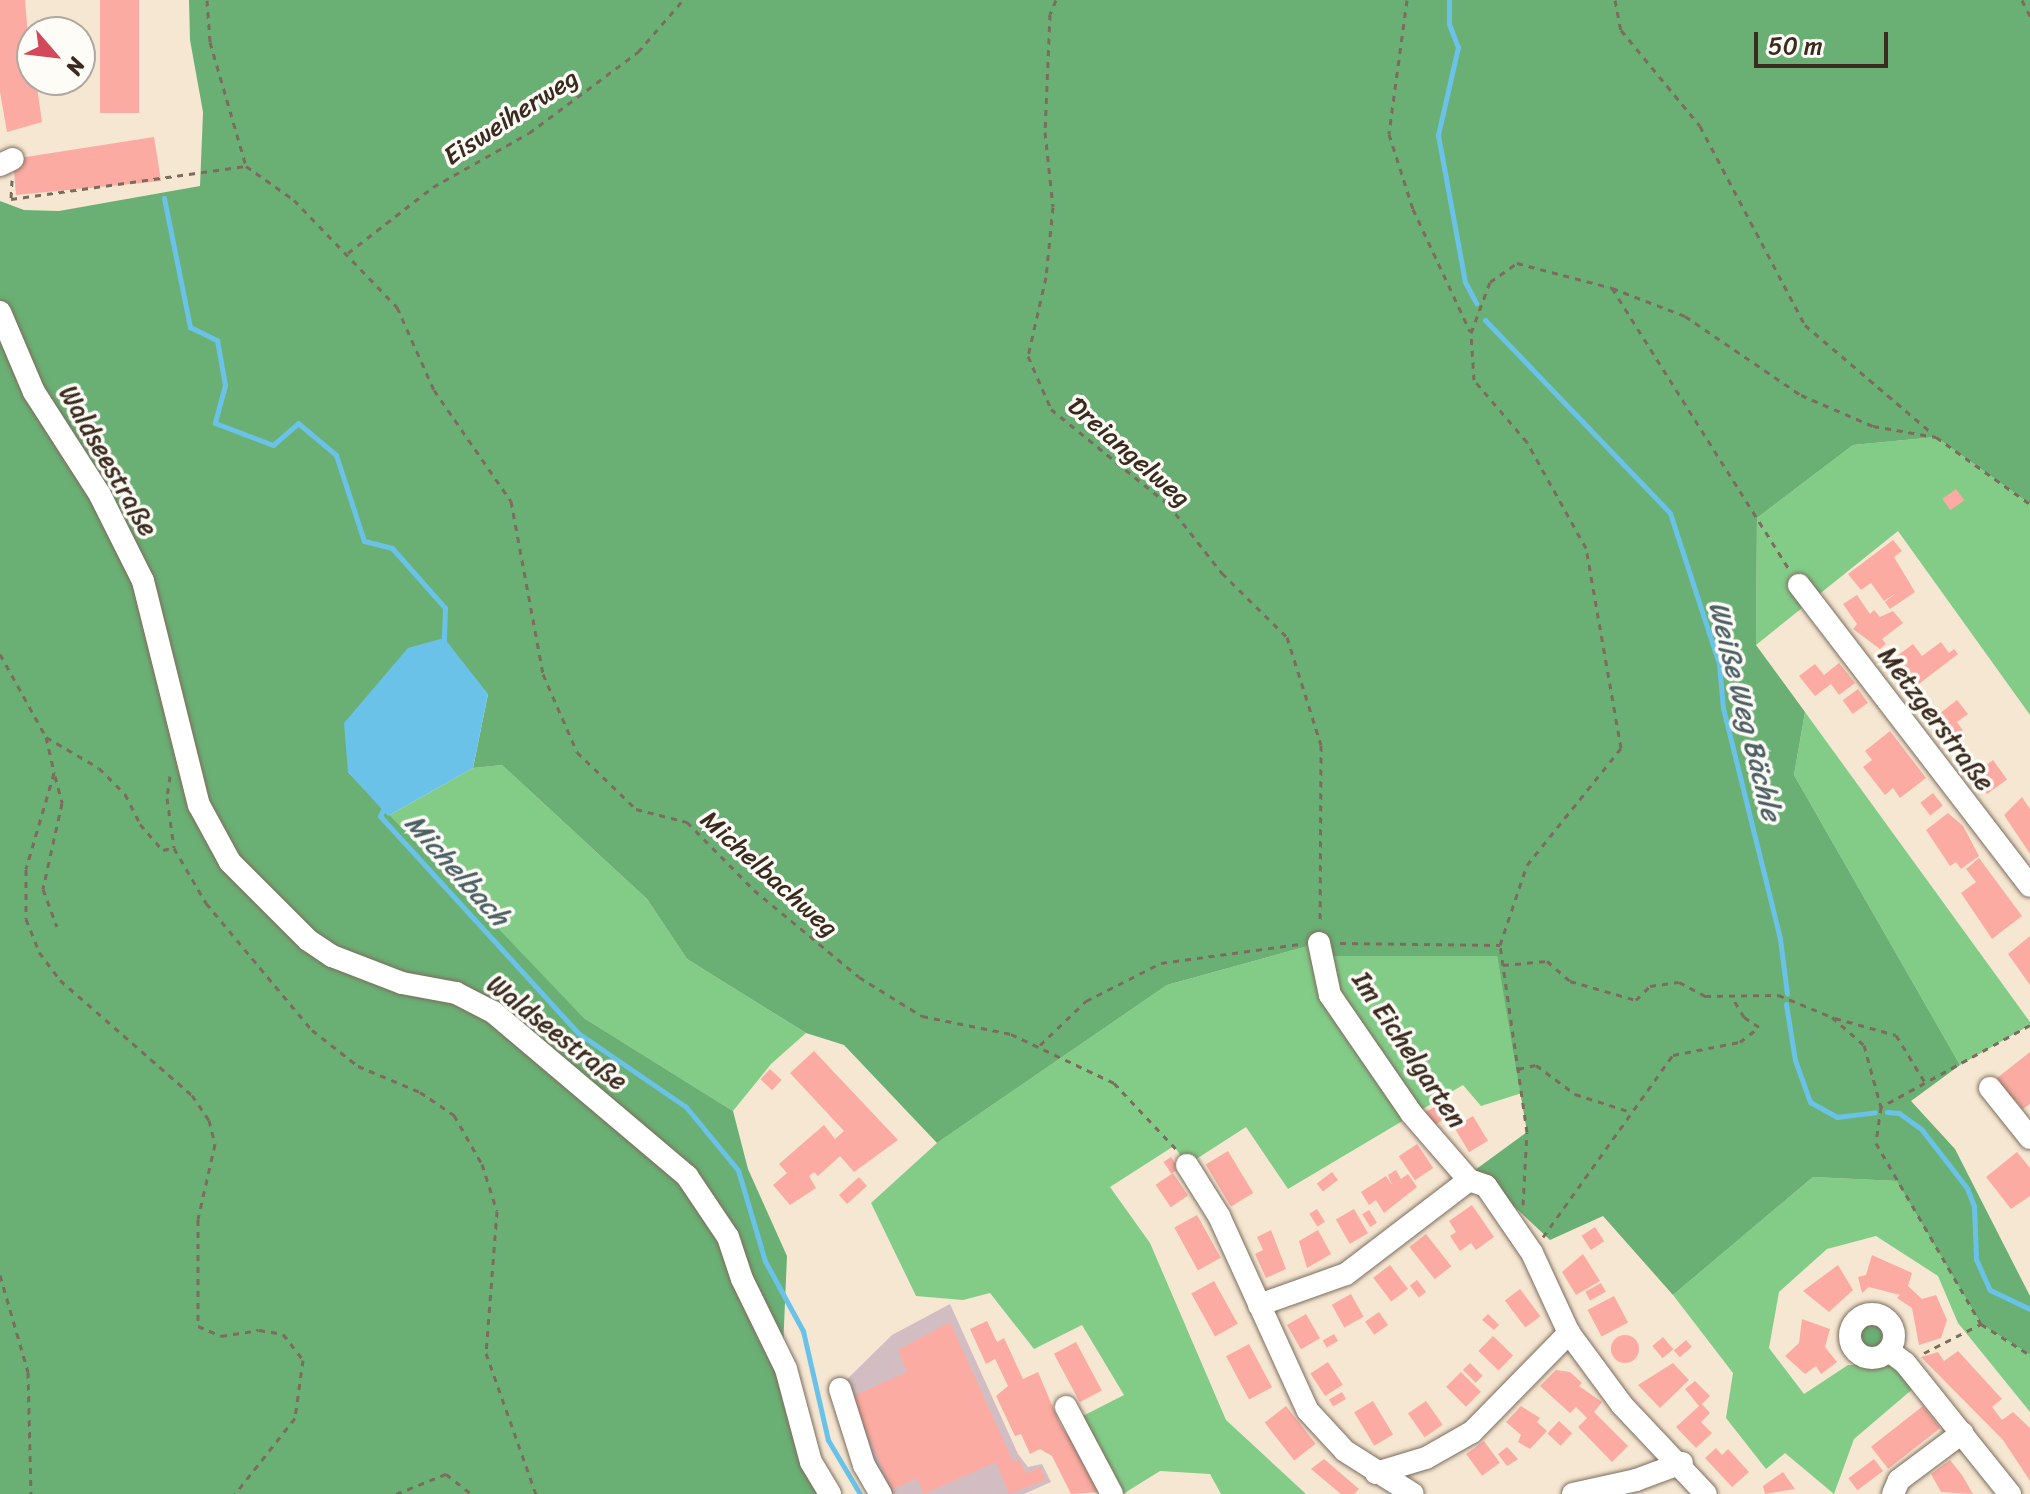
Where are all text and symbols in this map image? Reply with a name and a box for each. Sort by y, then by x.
north arrow [16,16,96,96]
scale bar [1758,16,1892,66]
text: 50 m [1768,25,1823,67]
text: N [55,51,97,82]
street label: Eisweiherweg [438,62,584,172]
street label: Waldseestraße [52,380,164,542]
street label: Dreiangelweg [1061,390,1197,514]
water label: Weiße Weg Bächle [1702,598,1788,824]
street label: Metzgerstraße [1872,641,2000,797]
street label: Michelbachweg [694,804,844,944]
water label: Michelbach [398,807,516,933]
street label: Im Eichelgarten [1346,966,1472,1134]
street label: Waldseestraße [481,969,633,1097]

